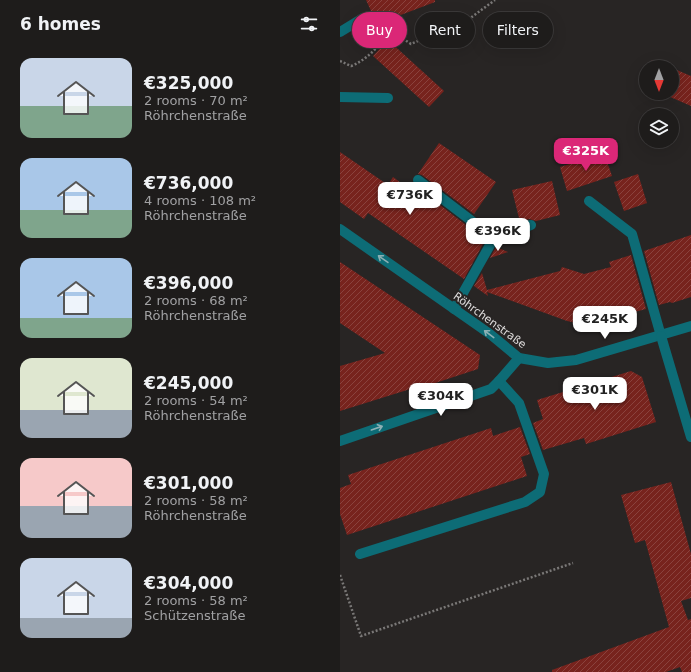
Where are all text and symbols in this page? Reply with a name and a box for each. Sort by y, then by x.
chip: Buy [352,12,407,48]
chip: Rent [415,12,475,48]
chip: Filters [483,12,553,48]
icon: filters [298,13,320,35]
text: 6 homes [20,14,101,34]
north arrow [639,60,679,100]
map controls [639,60,679,148]
text: €325,000 [144,73,233,93]
icon: home [52,74,100,122]
text: 2 rooms · 70 m² [144,93,248,108]
text: Röhrchenstraße [144,108,247,123]
button: layers [639,108,679,148]
pin: €325K [558,138,614,172]
text: €325K [563,143,609,158]
text: €736,000 [144,173,233,193]
icon: home [52,174,100,222]
pin: €736K [382,182,438,216]
text: €736K [387,187,433,202]
text: 4 rooms · 108 m² [144,193,256,208]
text: Röhrchenstraße [144,208,247,223]
pin: €396K [470,218,526,252]
text: €396K [475,223,521,238]
one-way arrow [377,255,388,263]
text: €396,000 [144,273,233,293]
icon: home [52,274,100,322]
street label: Röhrchenstraße [451,290,529,351]
text: 2 rooms · 68 m² [144,293,248,308]
pin: €245K [577,306,633,340]
text: Röhrchenstraße [144,308,247,323]
text: €245K [582,311,628,326]
one-way arrow [484,329,495,338]
text: €245,000 [144,373,233,393]
icon: home [52,374,100,422]
pin: €301K [567,377,623,411]
text: €301K [572,382,618,397]
pin: €304K [413,383,469,417]
text: €304K [418,388,464,403]
text: 2 rooms · 54 m² [144,393,248,408]
text: Röhrchenstraße [144,408,247,423]
one-way arrow [370,424,383,431]
text: €301,000 [144,473,233,493]
icon: home [52,474,100,522]
text: 2 rooms · 58 m² [144,493,248,508]
text: Röhrchenstraße [144,508,247,523]
text: €304,000 [144,573,233,593]
icon: home [52,574,100,622]
text: 2 rooms · 58 m² [144,593,248,608]
text: Schützenstraße [144,608,245,623]

